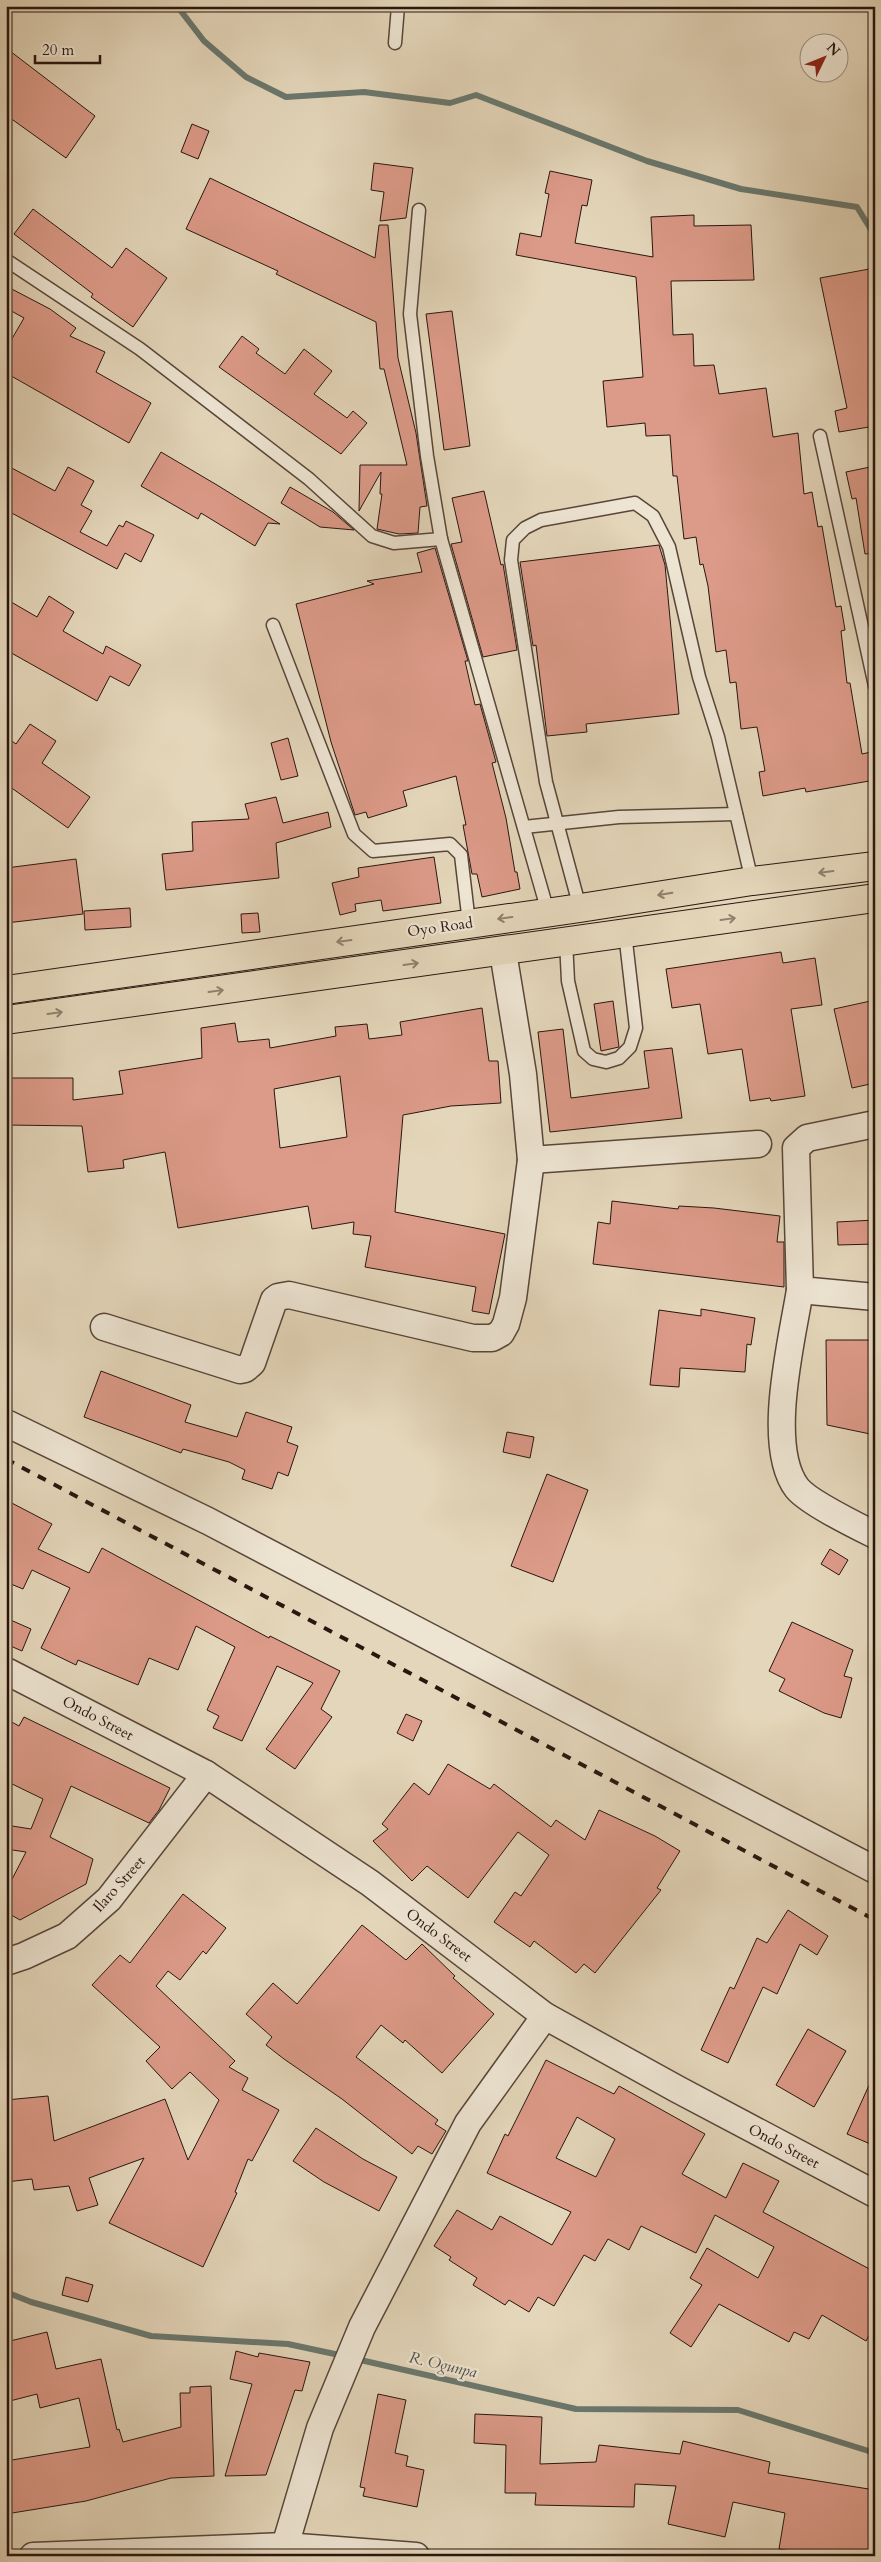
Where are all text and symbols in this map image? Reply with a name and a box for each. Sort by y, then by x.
scale bar [35,32,100,64]
north arrow [798,32,848,82]
text: N [822,39,844,60]
text: 20 m [42,40,74,60]
one-way arrow [819,867,835,877]
one-way arrow [658,890,674,900]
street label: Oyo Road [406,913,474,941]
one-way arrow [497,913,513,923]
one-way arrow [720,913,736,923]
one-way arrow [336,936,352,946]
one-way arrow [403,959,419,969]
one-way arrow [207,986,223,996]
one-way arrow [46,1008,62,1018]
street label: Ondo Street [59,1691,137,1745]
street label: Ilaro Street [88,1851,150,1916]
street label: Ondo Street [402,1904,476,1967]
street label: Ondo Street [745,2119,823,2173]
water label: R. Ogunpa [407,2346,479,2384]

